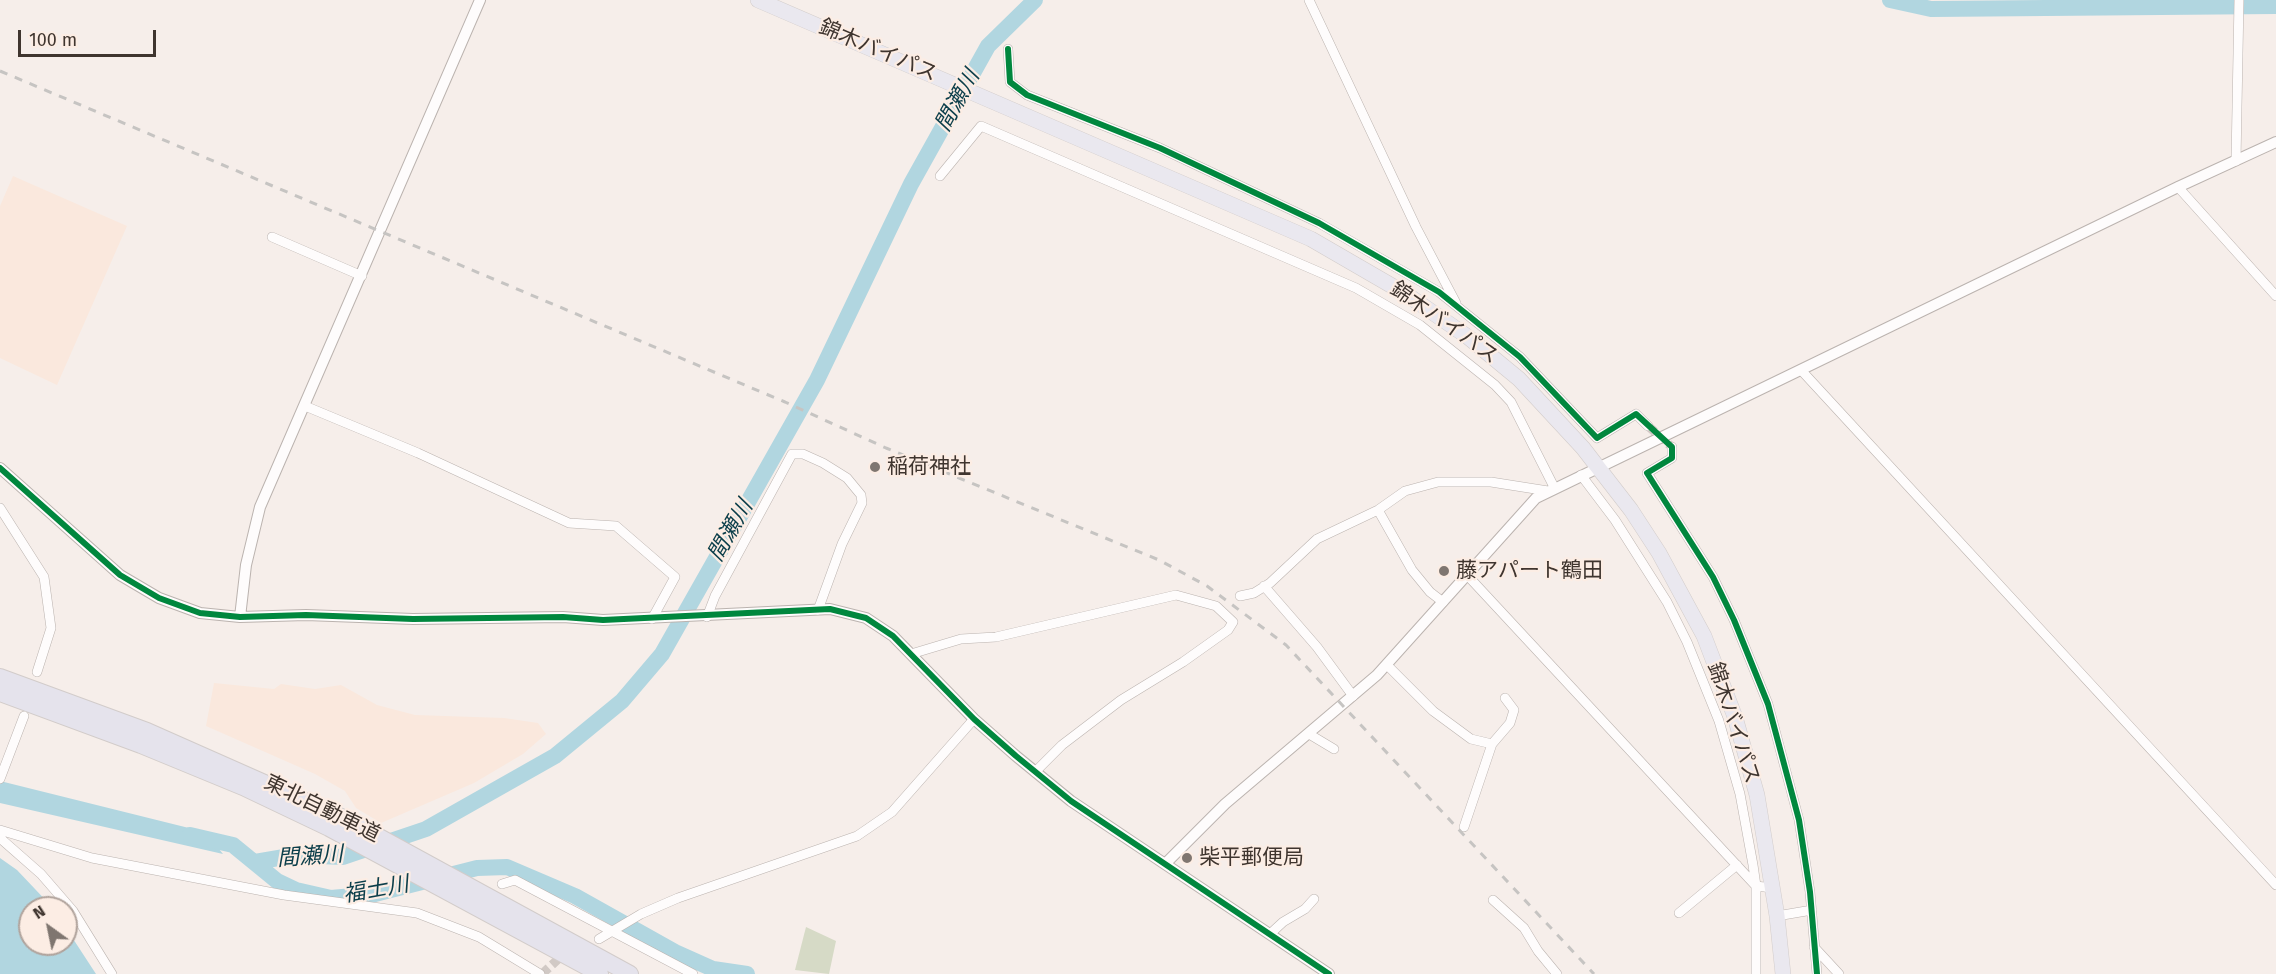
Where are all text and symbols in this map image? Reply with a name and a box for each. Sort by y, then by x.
street label: 錦木バイパス [815,15,941,87]
scale bar [21,18,159,56]
text: 100 m [29,29,77,51]
water label: 間瀬川 [930,66,986,136]
street label: 錦木バイパス [1385,277,1503,369]
place label: 稲荷神社 [887,454,971,480]
marker: 稲荷神社 [868,460,882,474]
water label: 間瀬川 [703,496,759,566]
place label: 藤アパート鶴田 [1456,558,1603,584]
marker: 藤アパート鶴田 [1437,564,1451,578]
street label: 錦木バイパス [1702,659,1764,787]
street label: 東北自動車道 [260,770,384,848]
water label: 間瀬川 [276,842,344,872]
place label: 柴平郵便局 [1199,845,1304,871]
marker: 柴平郵便局 [1180,851,1194,865]
water label: 福士川 [341,871,411,909]
north arrow [18,896,78,956]
text: N [29,901,49,923]

